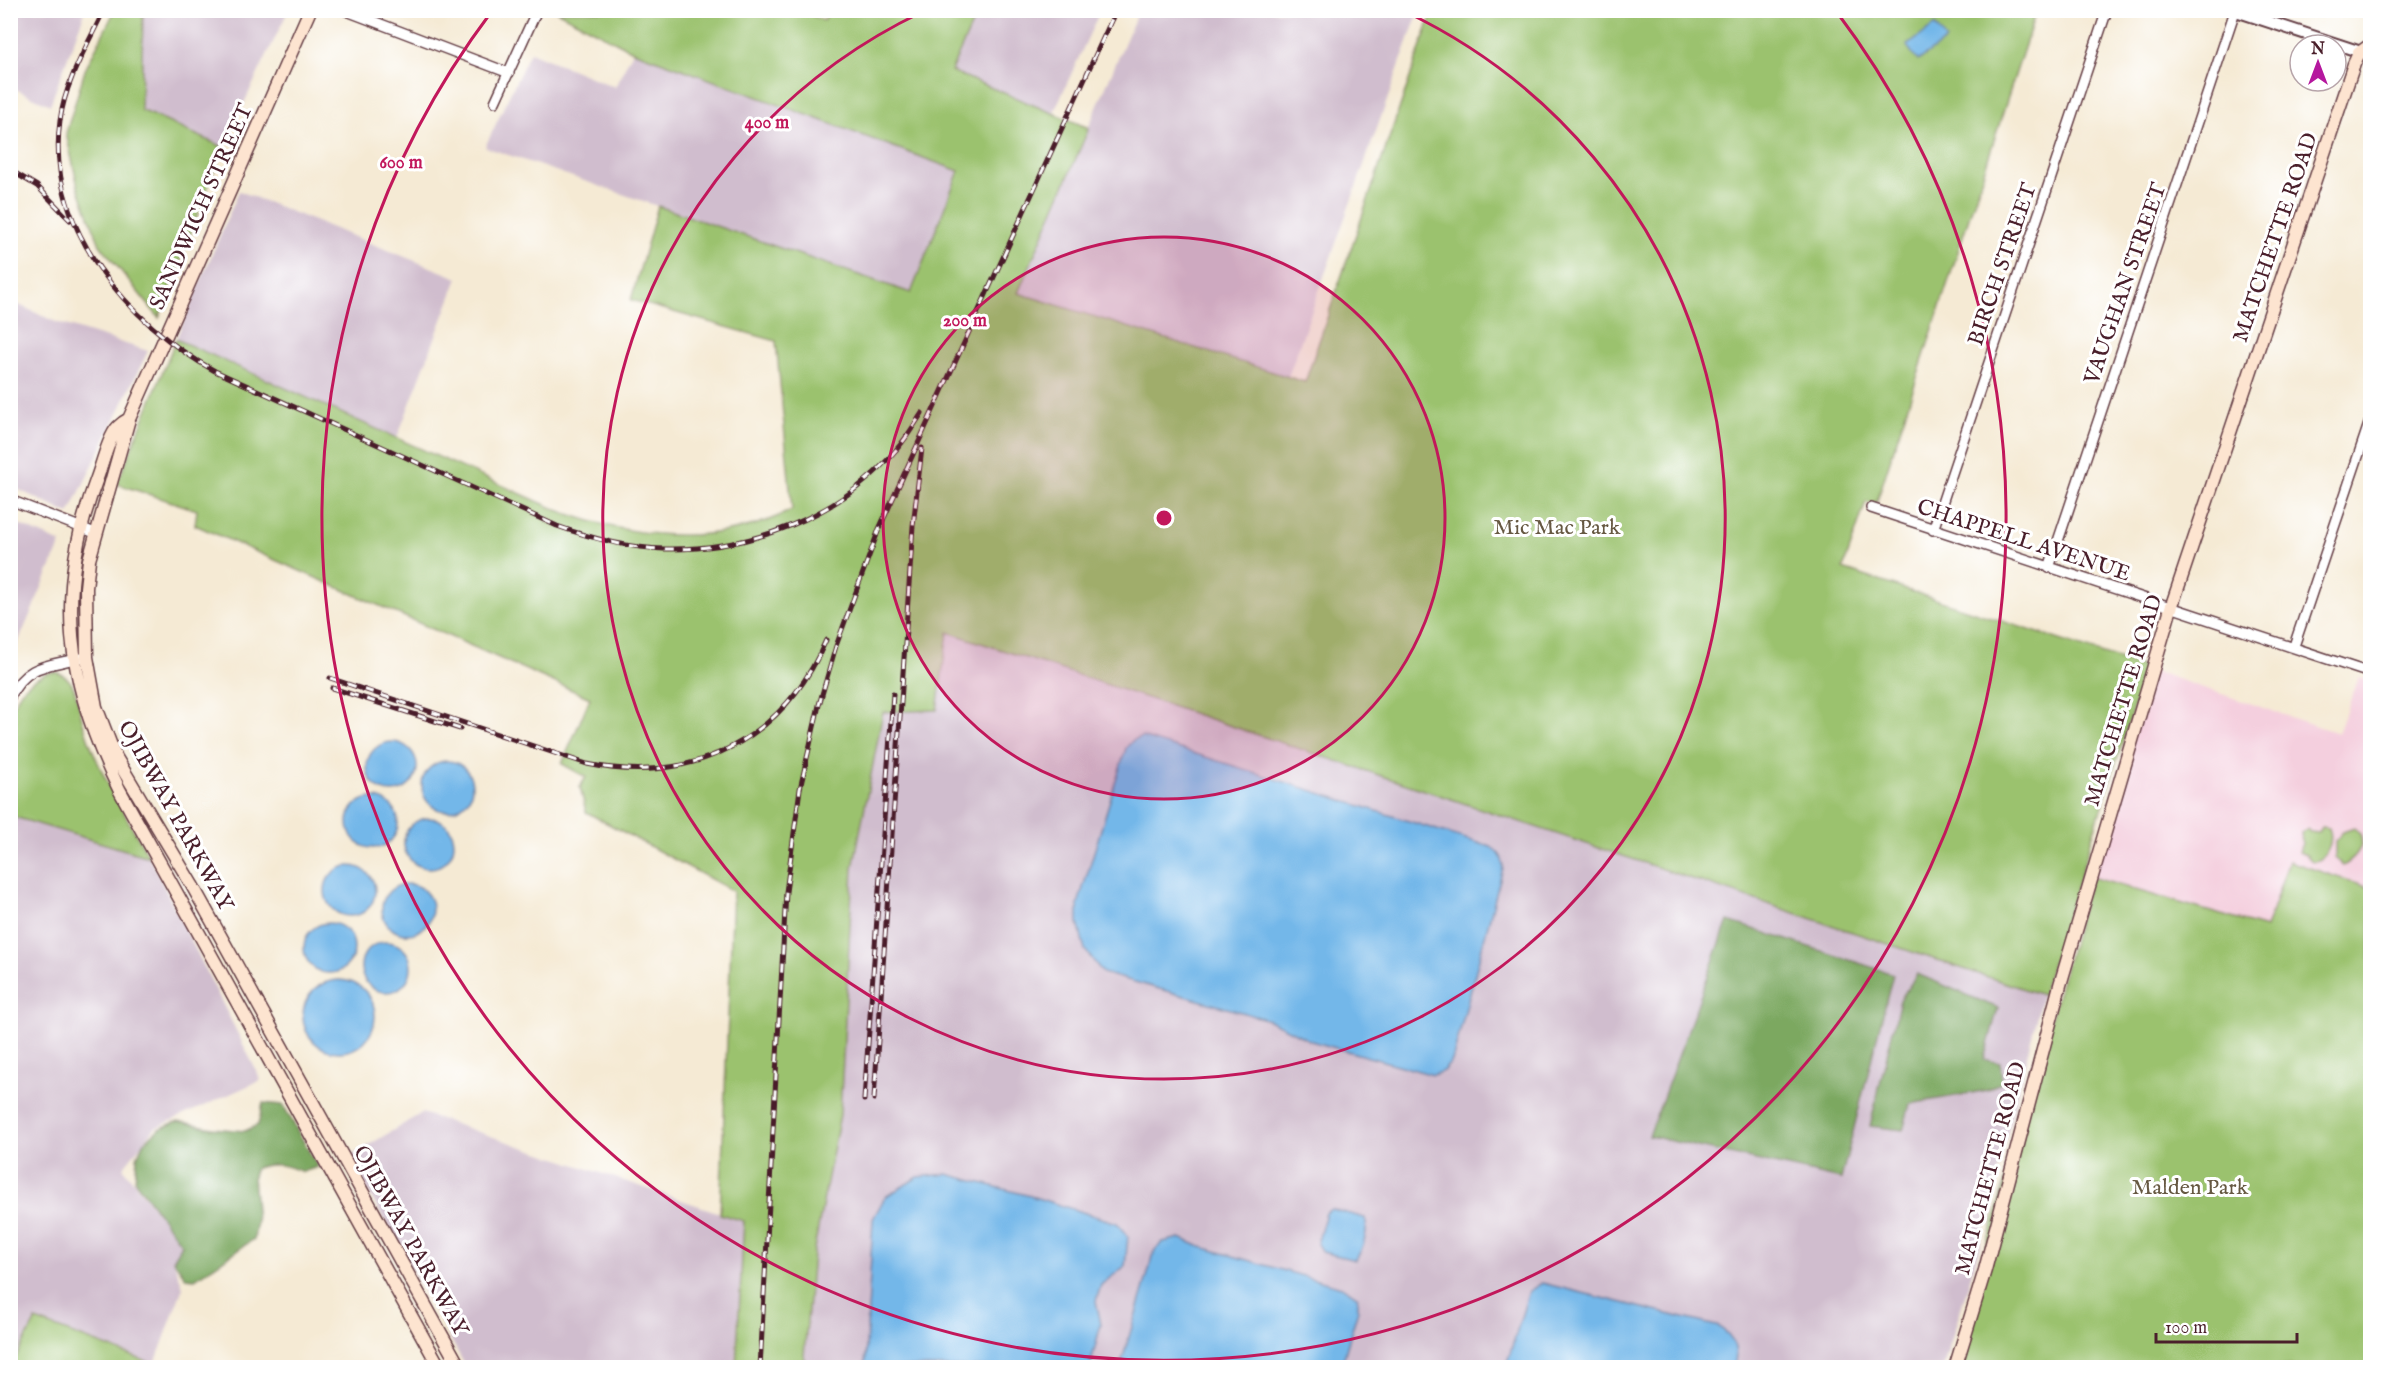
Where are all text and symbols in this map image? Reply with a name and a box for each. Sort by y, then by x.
north arrow [2288,33,2348,93]
text: N [2310,40,2325,60]
street label: SANDWICH STREET [144,99,260,314]
text: 400 m [745,112,789,135]
street label: MATCHETTE ROAD [2227,129,2325,346]
text: 600 m [379,152,423,175]
street label: VAUGHAN STREET [2078,179,2173,389]
street label: BIRCH STREET [1962,180,2044,350]
text: 200 m [943,310,987,333]
street label: CHAPPELL AVENUE [1913,493,2134,589]
centre of rings [1154,508,1174,528]
park label: Mic Mac Park [1493,514,1621,542]
street label: MATCHETTE ROAD [2078,591,2169,810]
street label: OJIBWAY PARKWAY [111,716,240,917]
street label: MATCHETTE ROAD [1949,1059,2033,1278]
street label: OJIBWAY PARKWAY [346,1141,475,1342]
park label: Malden Park [2132,1174,2248,1202]
scale bar [2156,1306,2297,1344]
text: 100 m [2165,1317,2207,1340]

